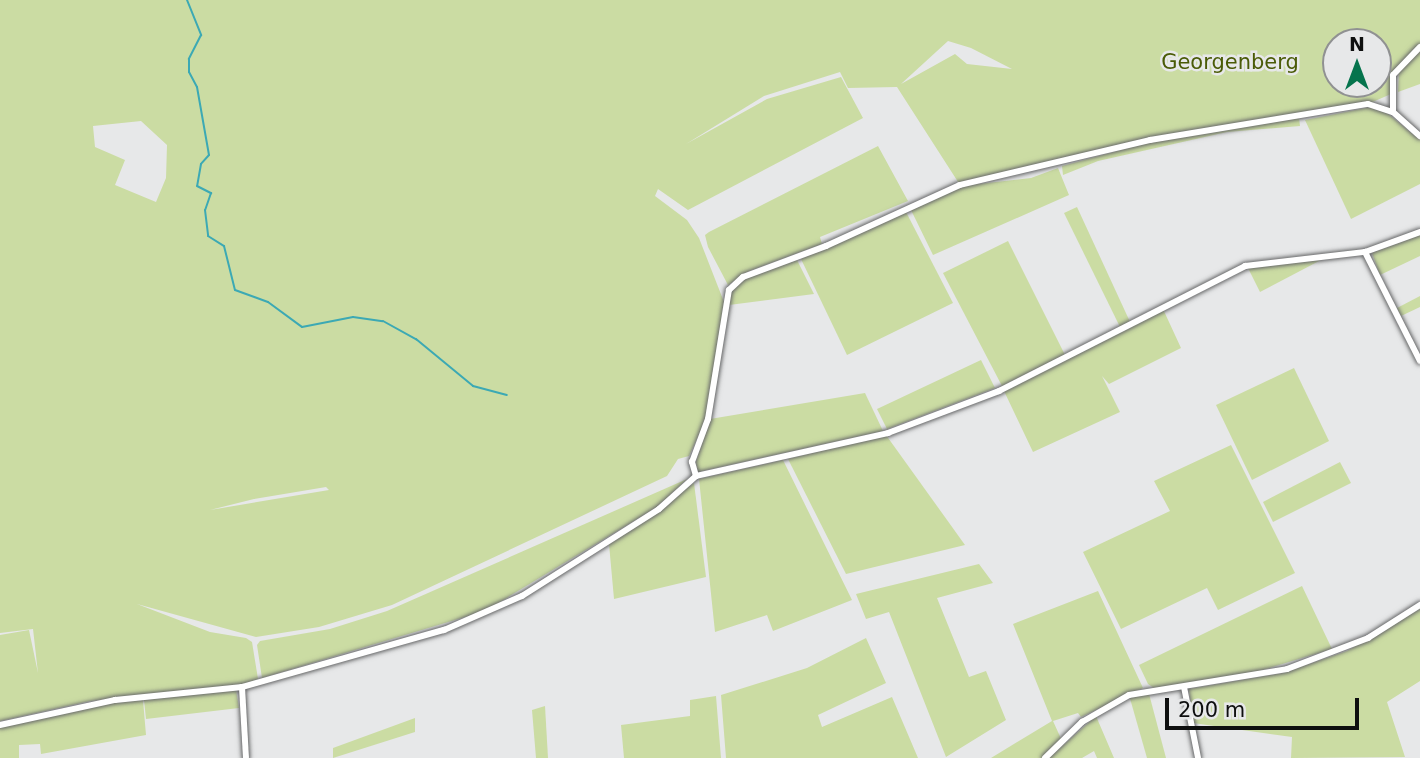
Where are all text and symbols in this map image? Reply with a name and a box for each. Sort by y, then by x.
north arrow [1322,28,1392,98]
text: N [1349,33,1365,55]
park label: Georgenberg [1161,49,1299,75]
scale bar [1168,684,1362,728]
text: 200 m [1178,698,1245,722]

